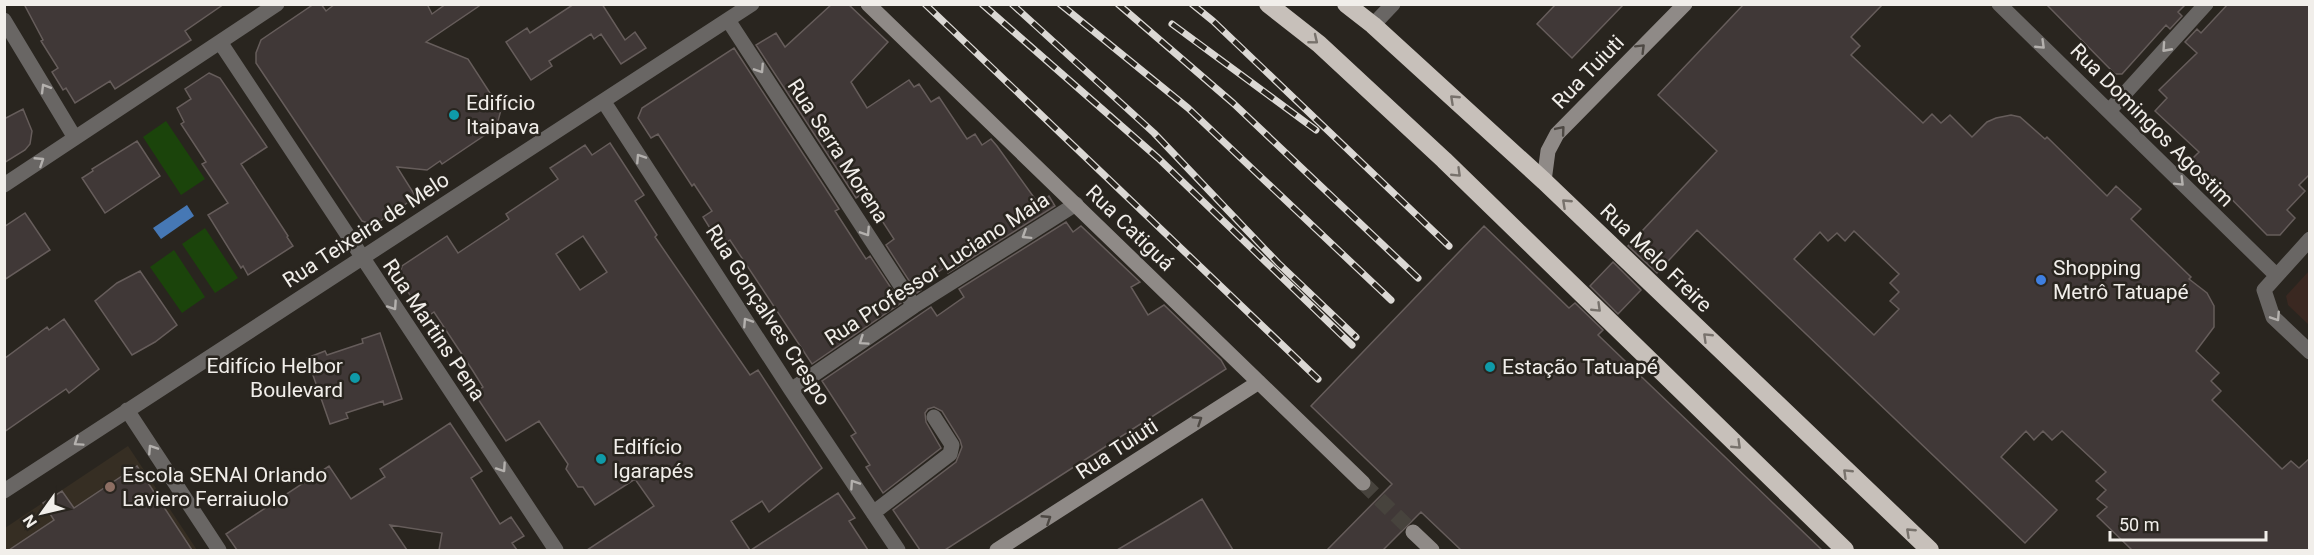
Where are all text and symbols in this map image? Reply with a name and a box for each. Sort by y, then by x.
street label: Rua Tuiuti [1547,30,1629,114]
one-way arrow [1307,33,1318,44]
one-way arrow [2035,38,2045,49]
street label: Rua Domingos Agostim [2066,39,2238,211]
one-way arrow [2162,41,2173,51]
one-way arrow [1633,45,1644,56]
one-way arrow [752,63,764,73]
street label: Rua Serra Morena [783,75,893,227]
one-way arrow [40,84,52,94]
place label: Edifício Itaipava [466,91,540,139]
one-way arrow [1450,95,1461,106]
marker: Edifício Itaipava [447,108,461,122]
one-way arrow [1554,126,1565,137]
one-way arrow [636,154,648,164]
one-way arrow [33,158,44,169]
one-way arrow [1450,165,1461,176]
street label: Rua Teixeira de Melo [279,167,453,293]
one-way arrow [2174,175,2184,186]
street label: Rua Catiguá [1081,180,1179,276]
street label: Rua Professor Luciano Maia [820,187,1054,351]
one-way arrow [1562,199,1573,210]
street label: Rua Melo Freire [1595,199,1717,317]
street label: Rua Gonçalves Crespo [701,220,835,410]
one-way arrow [859,226,870,237]
one-way arrow [1022,228,1032,240]
street label: Rua Martins Pena [378,255,490,405]
place label: Shopping Metrô Tatuapé [2053,256,2189,304]
marker: Shopping Metrô Tatuapé [2034,273,2048,287]
one-way arrow [386,300,397,311]
one-way arrow [1590,301,1601,312]
one-way arrow [2269,311,2280,322]
one-way arrow [743,317,754,328]
one-way arrow [858,334,869,345]
one-way arrow [1704,334,1715,345]
place label: Edifício Helbor Boulevard [206,354,343,402]
place label: Estação Tatuapé [1502,355,1658,379]
marker: Estação Tatuapé [1483,360,1497,374]
marker: Edifício Helbor Boulevard [348,371,362,385]
street label: Rua Tuiuti [1072,414,1162,484]
one-way arrow [1192,417,1203,428]
one-way arrow [74,435,85,446]
place label: Edifício Igarapés [613,435,694,483]
one-way arrow [1730,438,1740,449]
one-way arrow [149,444,160,455]
marker: Edifício Igarapés [594,452,608,466]
one-way arrow [494,462,505,473]
place label: Escola SENAI Orlando Laviero Ferraiuolo [122,463,327,511]
one-way arrow [1844,469,1855,480]
marker: Escola SENAI Orlando Laviero Ferraiuolo [103,480,117,494]
one-way arrow [850,480,861,491]
north arrow [12,483,72,543]
scale bar [2110,504,2266,542]
text: N [19,511,41,531]
text: 50 m [2119,514,2159,535]
one-way arrow [1040,515,1051,526]
one-way arrow [1906,528,1916,539]

